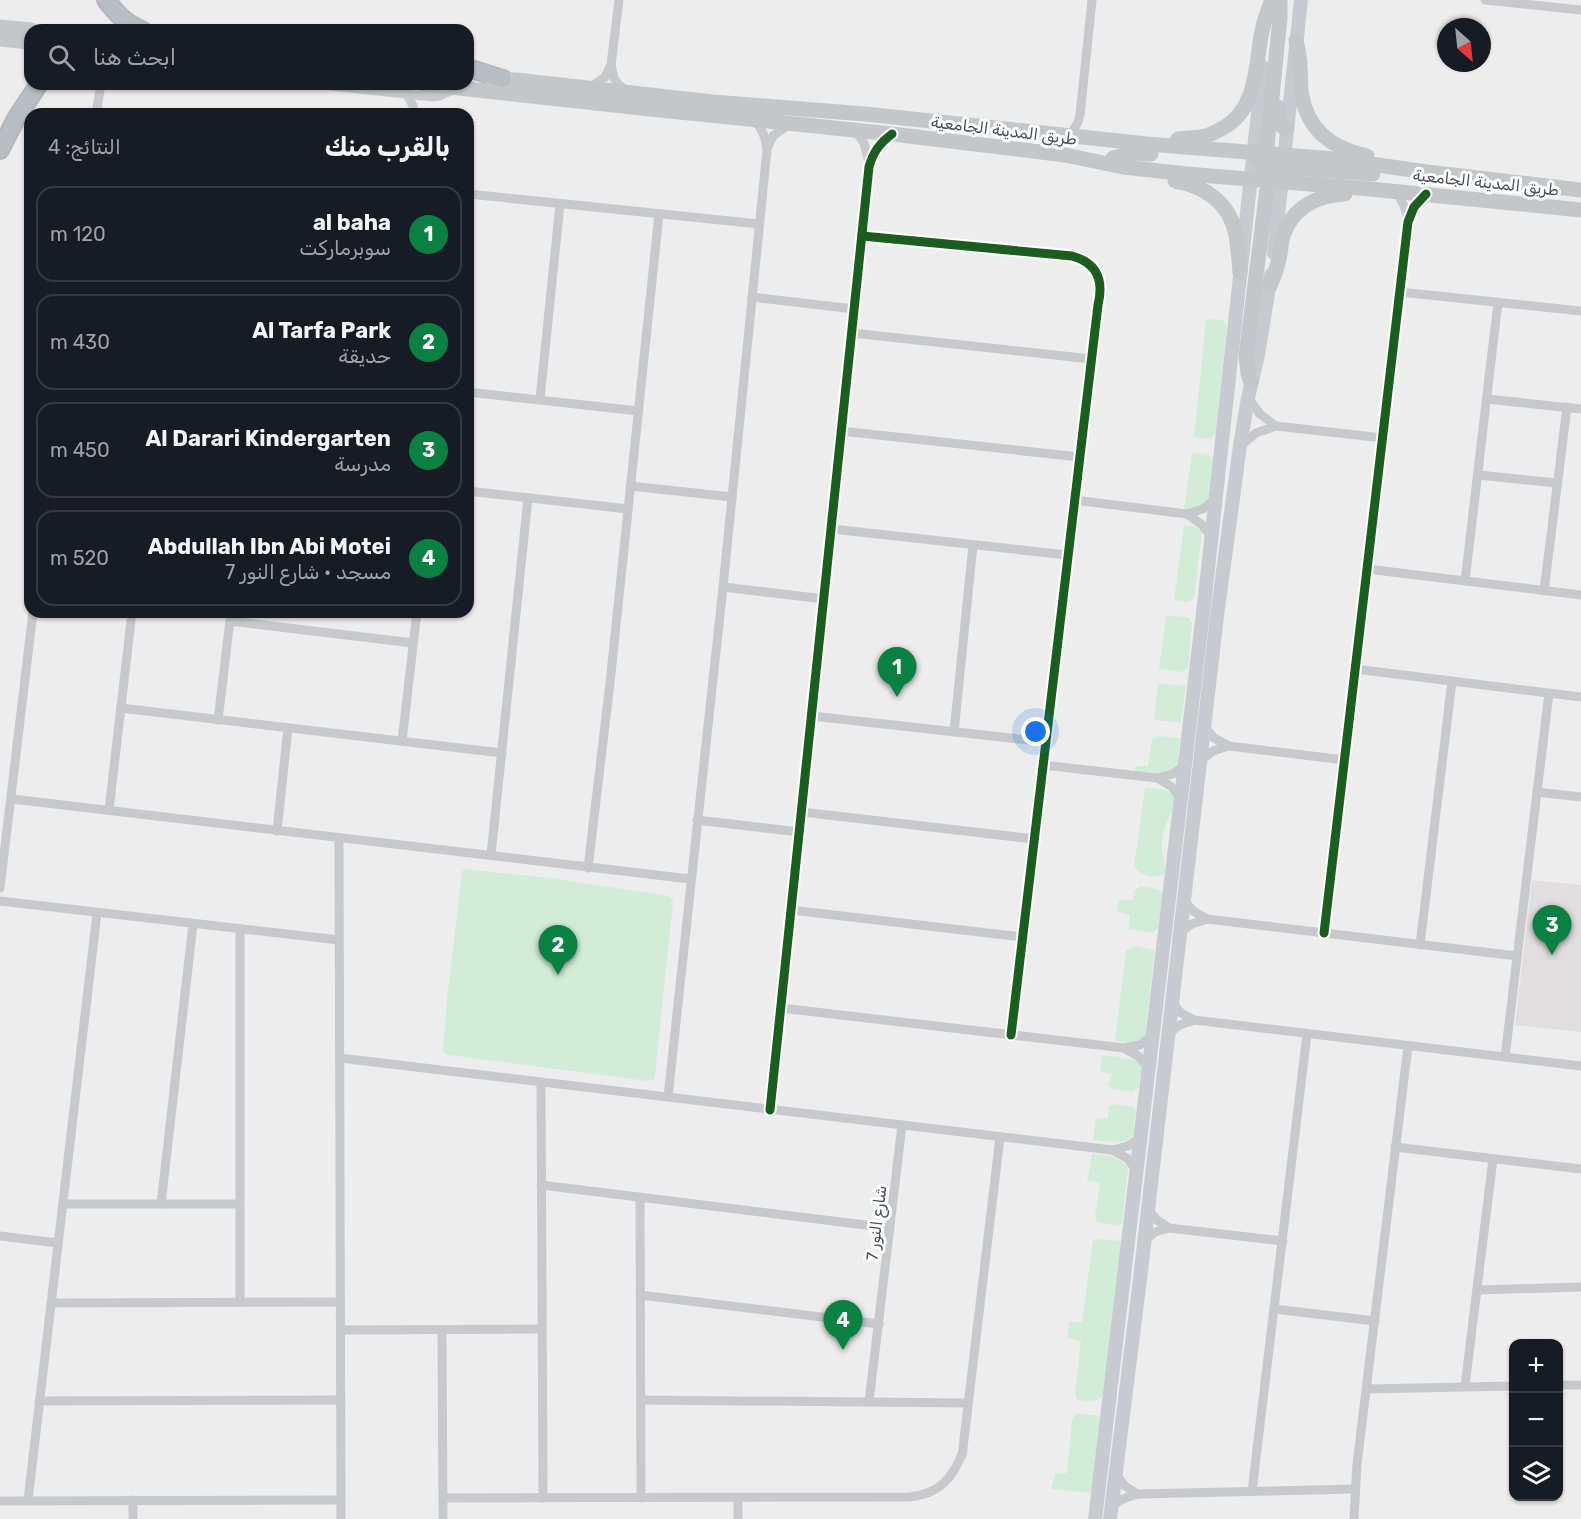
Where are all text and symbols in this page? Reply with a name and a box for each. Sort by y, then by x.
north arrow [1437,18,1491,72]
search box [24,24,474,90]
icon: search [45,41,78,74]
text: ابحث هنا [93,44,176,71]
street label: طريق المدينة الجامعية [930,112,1078,150]
text: بالقرب منك [325,132,450,163]
text: النتائج: 4 [48,135,121,159]
street label: طريق المدينة الجامعية [1412,165,1560,201]
text: al baha [313,209,391,236]
text: 120 m [50,222,106,246]
text: 1 [424,222,433,246]
text: سوبرماركت [299,236,391,260]
text: Al Tarfa Park [252,317,391,344]
text: 430 m [50,330,110,354]
text: 2 [422,330,435,354]
text: حديقة [338,344,391,368]
text: Al Darari Kindergarten [146,425,391,452]
text: 450 m [50,438,110,462]
text: 3 [422,438,435,462]
text: مدرسة [334,452,391,476]
text: Abdullah Ibn Abi Motei [148,533,391,560]
text: 520 m [50,546,109,570]
text: 4 [422,546,435,570]
text: مسجد · شارع النور 7 [225,560,391,584]
pin: 1 [878,648,916,697]
your location [1021,717,1050,746]
pin: 3 [1532,906,1572,955]
pin: 2 [538,926,578,975]
street label: شارع النور 7 [862,1184,893,1262]
pin: 4 [824,1300,862,1350]
map controls [1509,1339,1563,1501]
button: + [1509,1339,1563,1393]
button: − [1509,1393,1563,1447]
button: layers [1509,1447,1563,1501]

